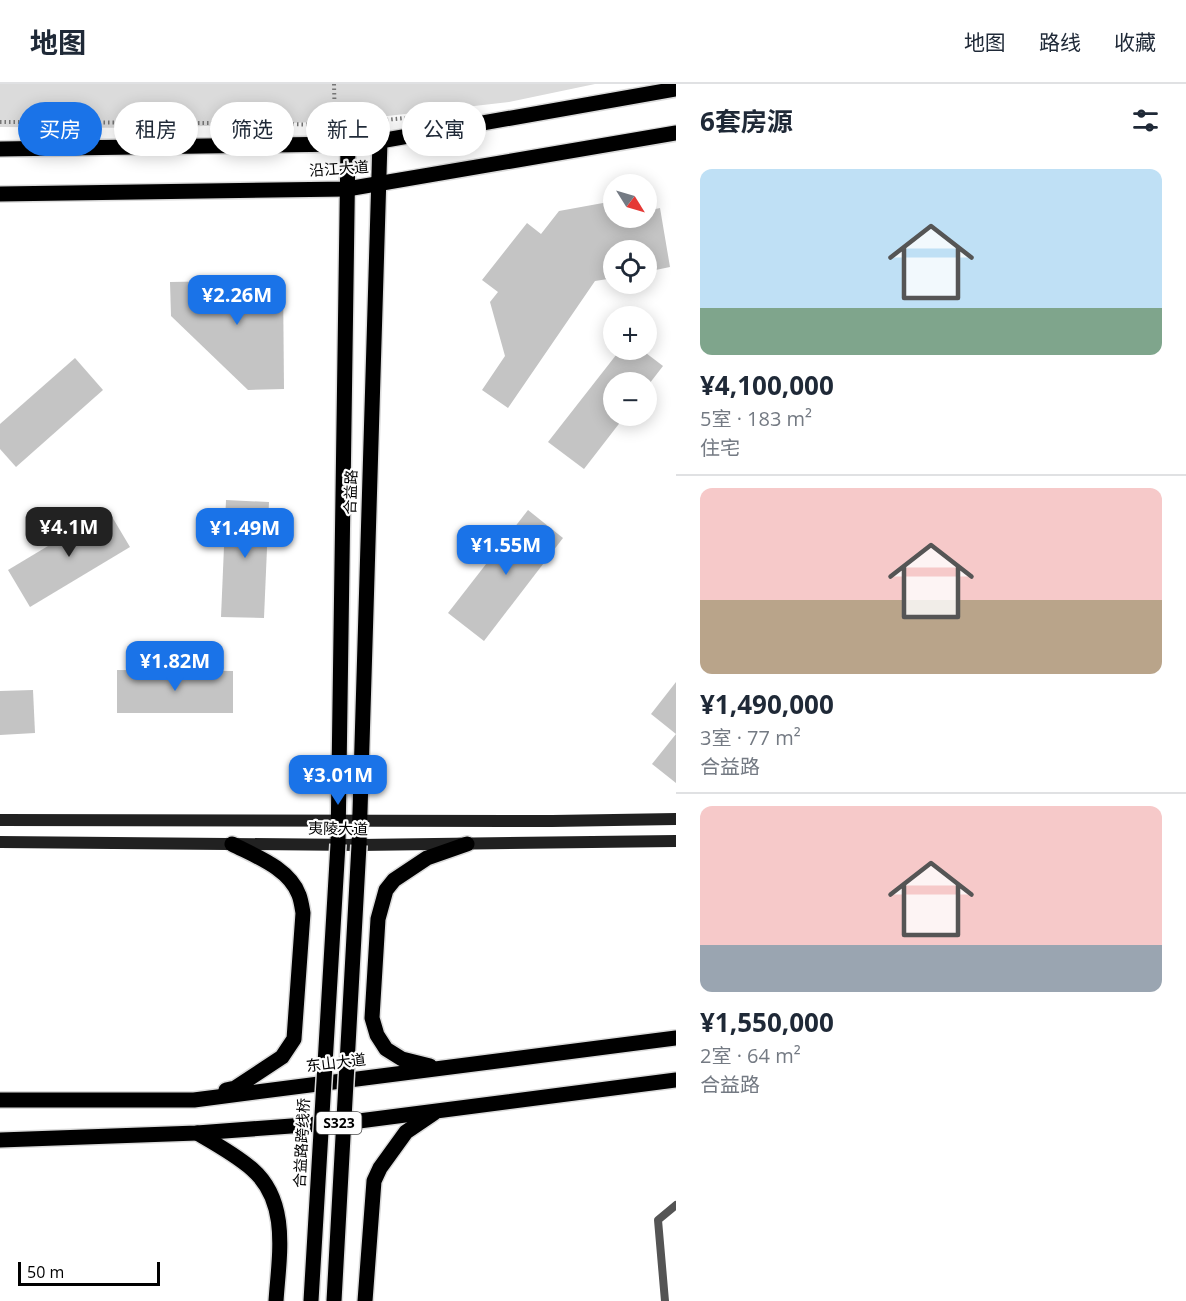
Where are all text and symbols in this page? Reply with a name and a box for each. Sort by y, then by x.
text: 地图 [30,23,86,61]
text: 地图 [964,28,1006,56]
text: 路线 [1039,28,1081,56]
text: 收藏 [1114,28,1156,56]
chip: 买房 [18,102,102,156]
chip: 租房 [114,102,198,156]
chip: 筛选 [210,102,294,156]
chip: 新上 [306,102,390,156]
chip: 公寓 [402,102,486,156]
text: 6套房源 [700,103,793,139]
icon: filters [1129,104,1162,137]
street label: 沿江大道 [308,156,370,180]
north arrow [603,174,657,228]
map controls [603,174,657,426]
icon: home [877,208,985,316]
button: locate [603,240,657,294]
pin: ¥2.26M [188,275,286,326]
text: ¥2.26M [202,281,272,308]
button: + [603,306,657,360]
text: ¥4,100,000 [700,367,834,403]
button: − [603,372,657,426]
text: 5室 · 183 m² [700,405,812,432]
text: 住宅 [700,434,740,461]
street label: 合益路 [339,469,361,515]
pin: ¥4.1M [27,507,111,558]
pin: ¥1.49M [196,508,294,559]
text: ¥4.1M [40,513,98,540]
text: ¥1.49M [210,514,280,541]
pin: ¥1.55M [457,525,555,576]
icon: home [877,527,985,635]
text: ¥1.55M [471,531,541,558]
pin: ¥1.82M [126,641,224,692]
text: ¥1.82M [140,647,210,674]
text: ¥1,490,000 [700,686,834,722]
text: 3室 · 77 m² [700,724,801,751]
text: 合益路 [700,753,760,780]
pin: ¥3.01M [289,755,387,806]
text: ¥3.01M [303,761,373,788]
street label: 夷陵大道 [308,817,368,839]
icon: home [877,845,985,953]
text: ¥1,550,000 [700,1004,834,1040]
text: 2室 · 64 m² [700,1042,801,1069]
street label: 东山大道 [305,1048,367,1076]
text: 合益路 [700,1071,760,1098]
street label: 合益路跨线桥 [289,1097,313,1188]
road number: S323 [316,1112,362,1134]
scale bar [18,1259,160,1286]
text: 50 m [27,1261,64,1283]

